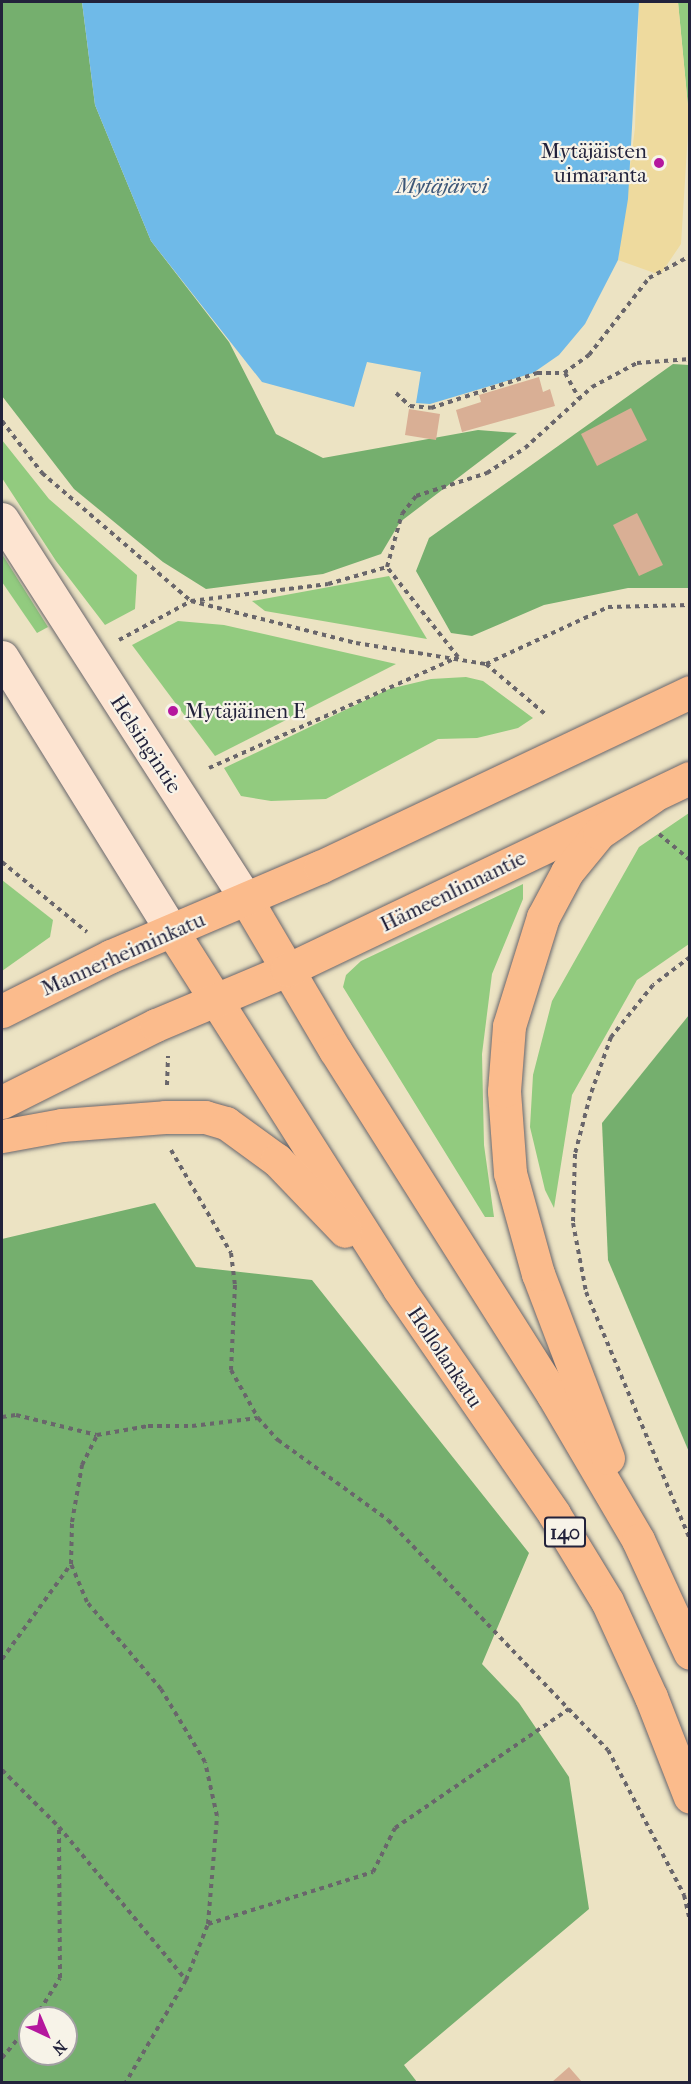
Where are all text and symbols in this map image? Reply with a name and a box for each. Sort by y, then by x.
place label: Mytäjäisten uimaranta [541,138,647,188]
marker: Mytäjäisten uimaranta [652,156,666,170]
water label: Mytäjärvi [396,174,488,200]
street label: Helsingintie [105,690,187,798]
place label: Mytäjäinen E [185,698,305,724]
marker: Mytäjäinen E [166,704,180,718]
street label: Hämeenlinnantie [376,845,530,937]
street label: Mannerheiminkatu [37,907,209,1001]
street label: Hollolankatu [402,1302,488,1412]
road number: 140 [544,1515,586,1549]
north arrow [18,2006,78,2066]
text: N [49,2037,70,2059]

